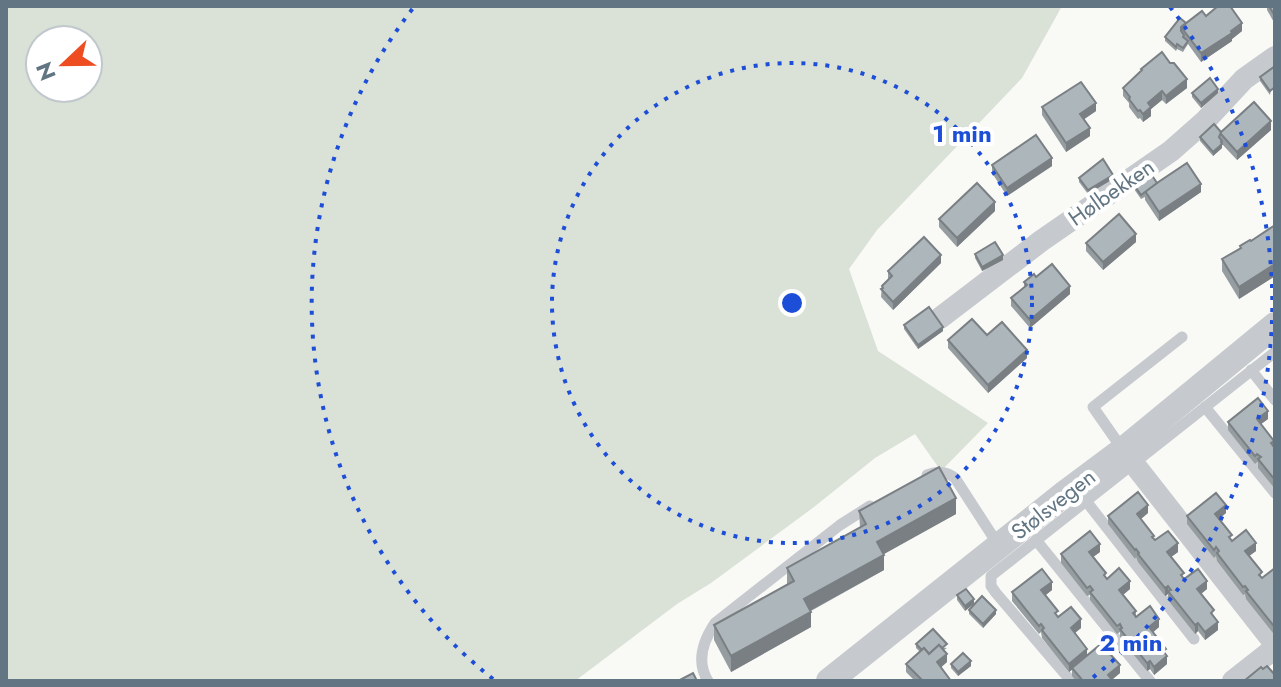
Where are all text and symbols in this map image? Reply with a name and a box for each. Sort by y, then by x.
north arrow [24,24,104,104]
text: N [27,57,64,86]
text: 1 min [932,116,992,151]
street label: Hølbekken [1061,151,1161,233]
centre of rings [778,289,806,317]
street label: Stølsvegen [1004,461,1102,547]
text: 2 min [1099,625,1163,660]

